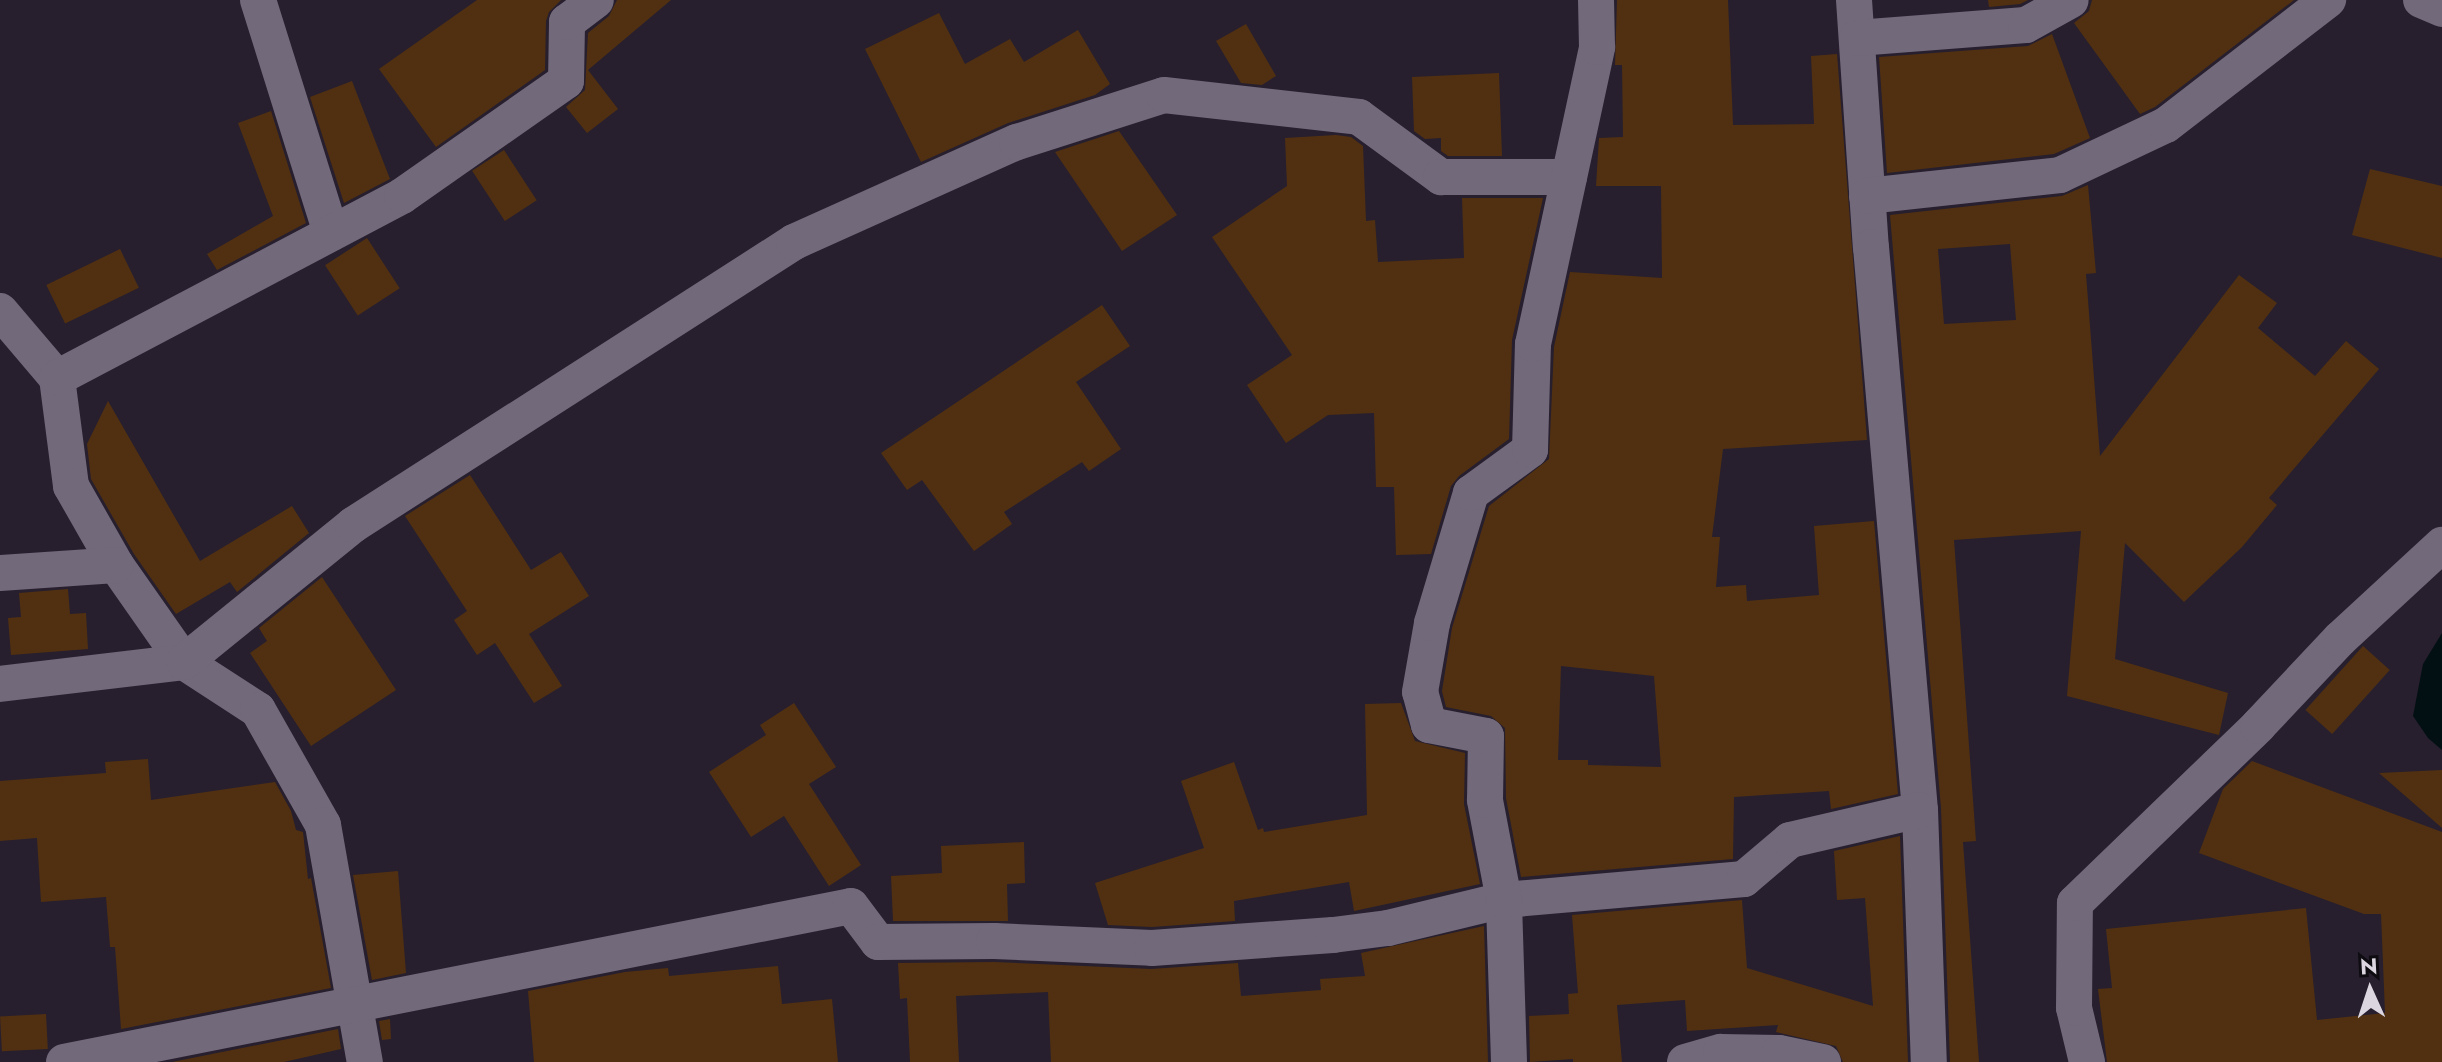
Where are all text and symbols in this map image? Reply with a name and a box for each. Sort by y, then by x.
north arrow [2330,950,2410,1030]
text: N [2359,950,2378,982]

